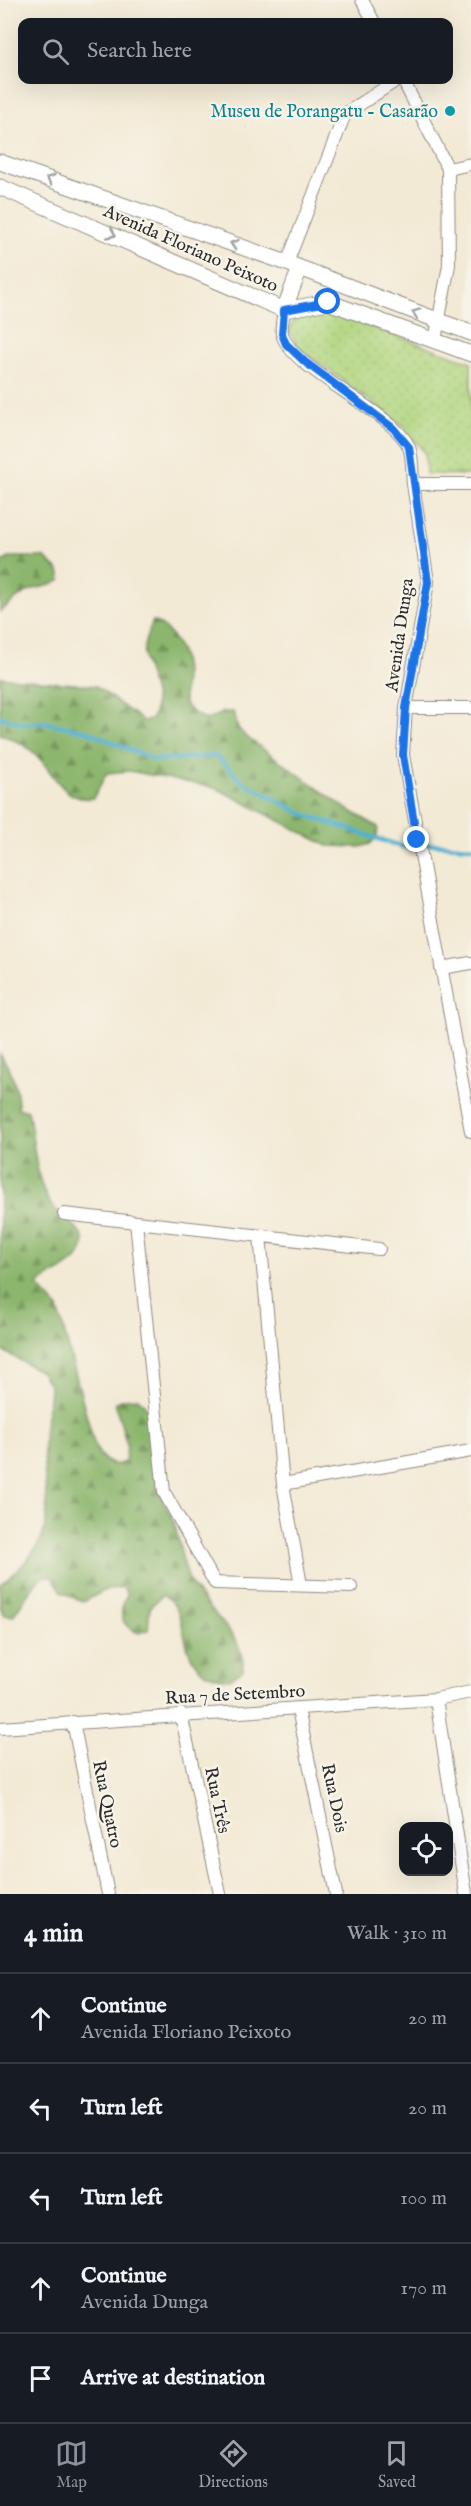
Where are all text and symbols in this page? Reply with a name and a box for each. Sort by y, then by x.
search box [18,18,453,84]
icon: search [39,35,72,68]
text: Search here [87,37,192,65]
place label: Museu de Porangatu - Casarão [211,101,438,124]
marker: Museu de Porangatu - Casarão [443,104,457,118]
one-way arrow [45,174,56,187]
street label: Avenida Floriano Peixoto [98,200,282,298]
one-way arrow [105,227,116,239]
one-way arrow [229,239,240,252]
route start [314,288,340,314]
one-way arrow [412,307,422,320]
street label: Avenida Dunga [381,577,420,694]
route end [403,826,429,852]
street label: Rua 7 de Setembro [164,1680,306,1711]
street label: Rua Quatro [86,1758,127,1851]
street label: Rua Dois [315,1762,352,1835]
street label: Rua Três [198,1765,235,1836]
map controls [399,1822,453,1876]
button: locate [399,1822,453,1876]
text: 4 min [24,1917,83,1950]
text: Walk · 310 m [347,1921,447,1946]
text: Continue [81,1992,167,2020]
icon: ahead [24,2002,57,2035]
text: 20 m [408,2006,447,2031]
text: Avenida Floriano Peixoto [81,2020,291,2045]
icon: left [24,2092,57,2125]
text: Turn left [81,2094,163,2122]
text: 20 m [408,2096,447,2121]
icon: left [24,2182,57,2215]
text: Turn left [81,2184,163,2212]
text: 100 m [400,2186,447,2211]
text: Continue [81,2262,167,2290]
icon: ahead [24,2272,57,2305]
text: 170 m [401,2276,447,2301]
text: Avenida Dunga [81,2290,208,2315]
icon: arrive [24,2362,57,2395]
text: Arrive at destination [81,2364,265,2392]
tab: Map [55,2437,88,2493]
tab: Directions [198,2437,268,2493]
tab: Saved [378,2437,416,2493]

